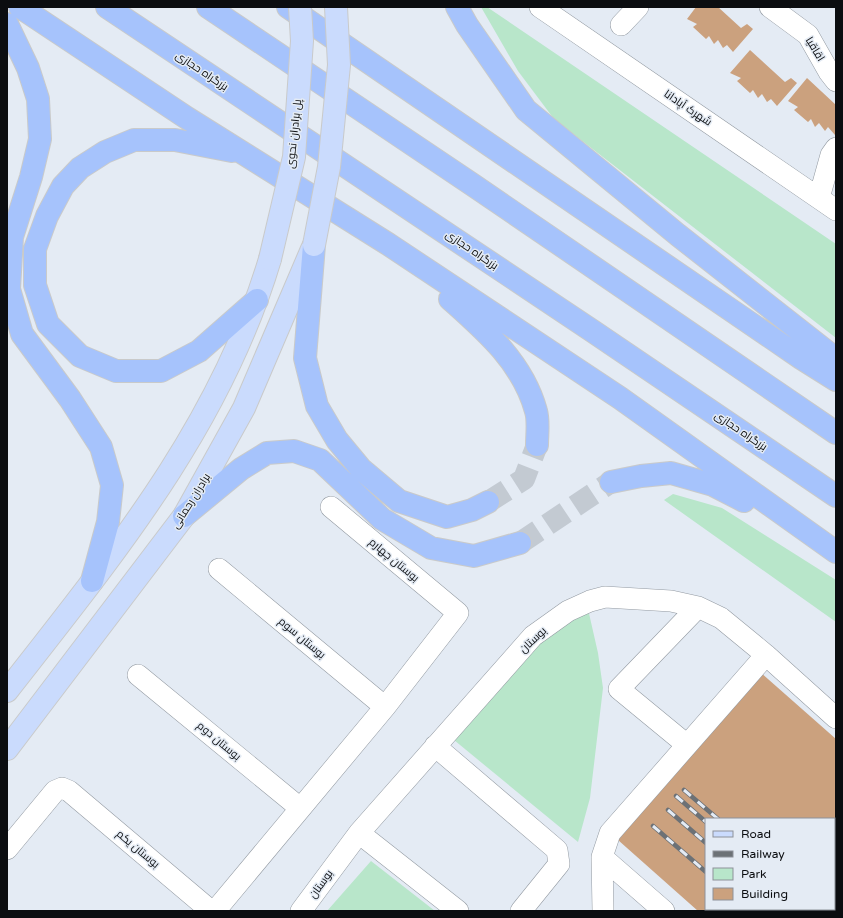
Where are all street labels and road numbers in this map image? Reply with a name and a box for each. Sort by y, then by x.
street label: اقاقیا [803,34,827,64]
street label: بزرگراه حجازی [173,49,231,93]
street label: شهرک آپادانا [662,87,714,129]
street label: پل برادران نحوی [284,99,304,169]
street label: بزرگراه حجازی [443,228,501,272]
street label: بزرگراه حجازی [712,409,770,453]
street label: برادران رحمانی [169,471,213,531]
street label: بوستان چهارم [366,535,422,586]
street label: بوستان سوم [275,615,328,662]
street label: بوستان [517,624,549,656]
street label: بوستان دوم [194,719,244,764]
street label: بوستان یکم [113,827,162,872]
street label: بوستان [306,867,336,901]

